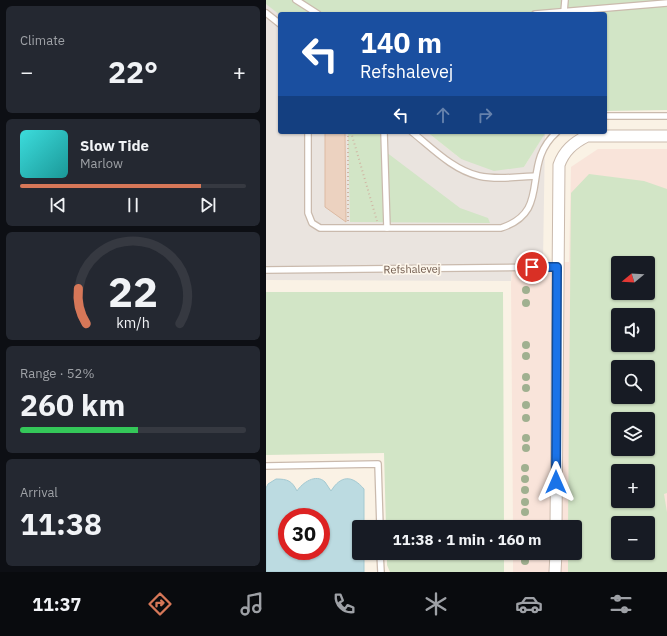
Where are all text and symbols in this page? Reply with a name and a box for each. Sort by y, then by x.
text: 140 m [360,24,442,61]
icon: left [294,28,346,80]
text: Climate [20,32,65,49]
text: 22° [108,52,158,91]
text: − [20,57,33,86]
text: + [233,57,246,86]
text: Refshalevej [360,60,453,83]
icon: left [390,104,412,126]
icon: ahead [432,104,454,126]
icon: right [474,104,496,126]
text: Slow Tide [80,136,149,155]
text: Marlow [80,155,123,172]
icon: previous [47,194,69,216]
icon: pause [122,194,144,216]
icon: next [197,194,219,216]
pin [515,250,549,284]
icon: arrive [521,256,543,278]
north arrow [611,256,655,300]
map controls [611,256,655,560]
street label: Refshalevej [383,262,441,276]
text: 22 [108,264,158,318]
button: sound [611,308,655,352]
text: km/h [116,313,150,332]
button: search [611,360,655,404]
text: Range · 52% [20,365,94,382]
text: 260 km [20,385,125,424]
button: layers [611,412,655,456]
position arrow [535,461,577,503]
button: + [611,464,655,508]
text: Arrival [20,484,58,501]
text: 11:38 [20,504,102,543]
speed limit sign: 30 [278,508,330,560]
button: − [611,516,655,560]
text: 11:38 · 1 min · 160 m [393,530,541,549]
icon: directions [146,590,174,618]
icon: music [238,590,266,618]
icon: phone [330,590,358,618]
icon: climate [422,590,450,618]
icon: car [515,590,543,618]
icon: filters [607,590,635,618]
text: 11:37 [32,593,81,616]

